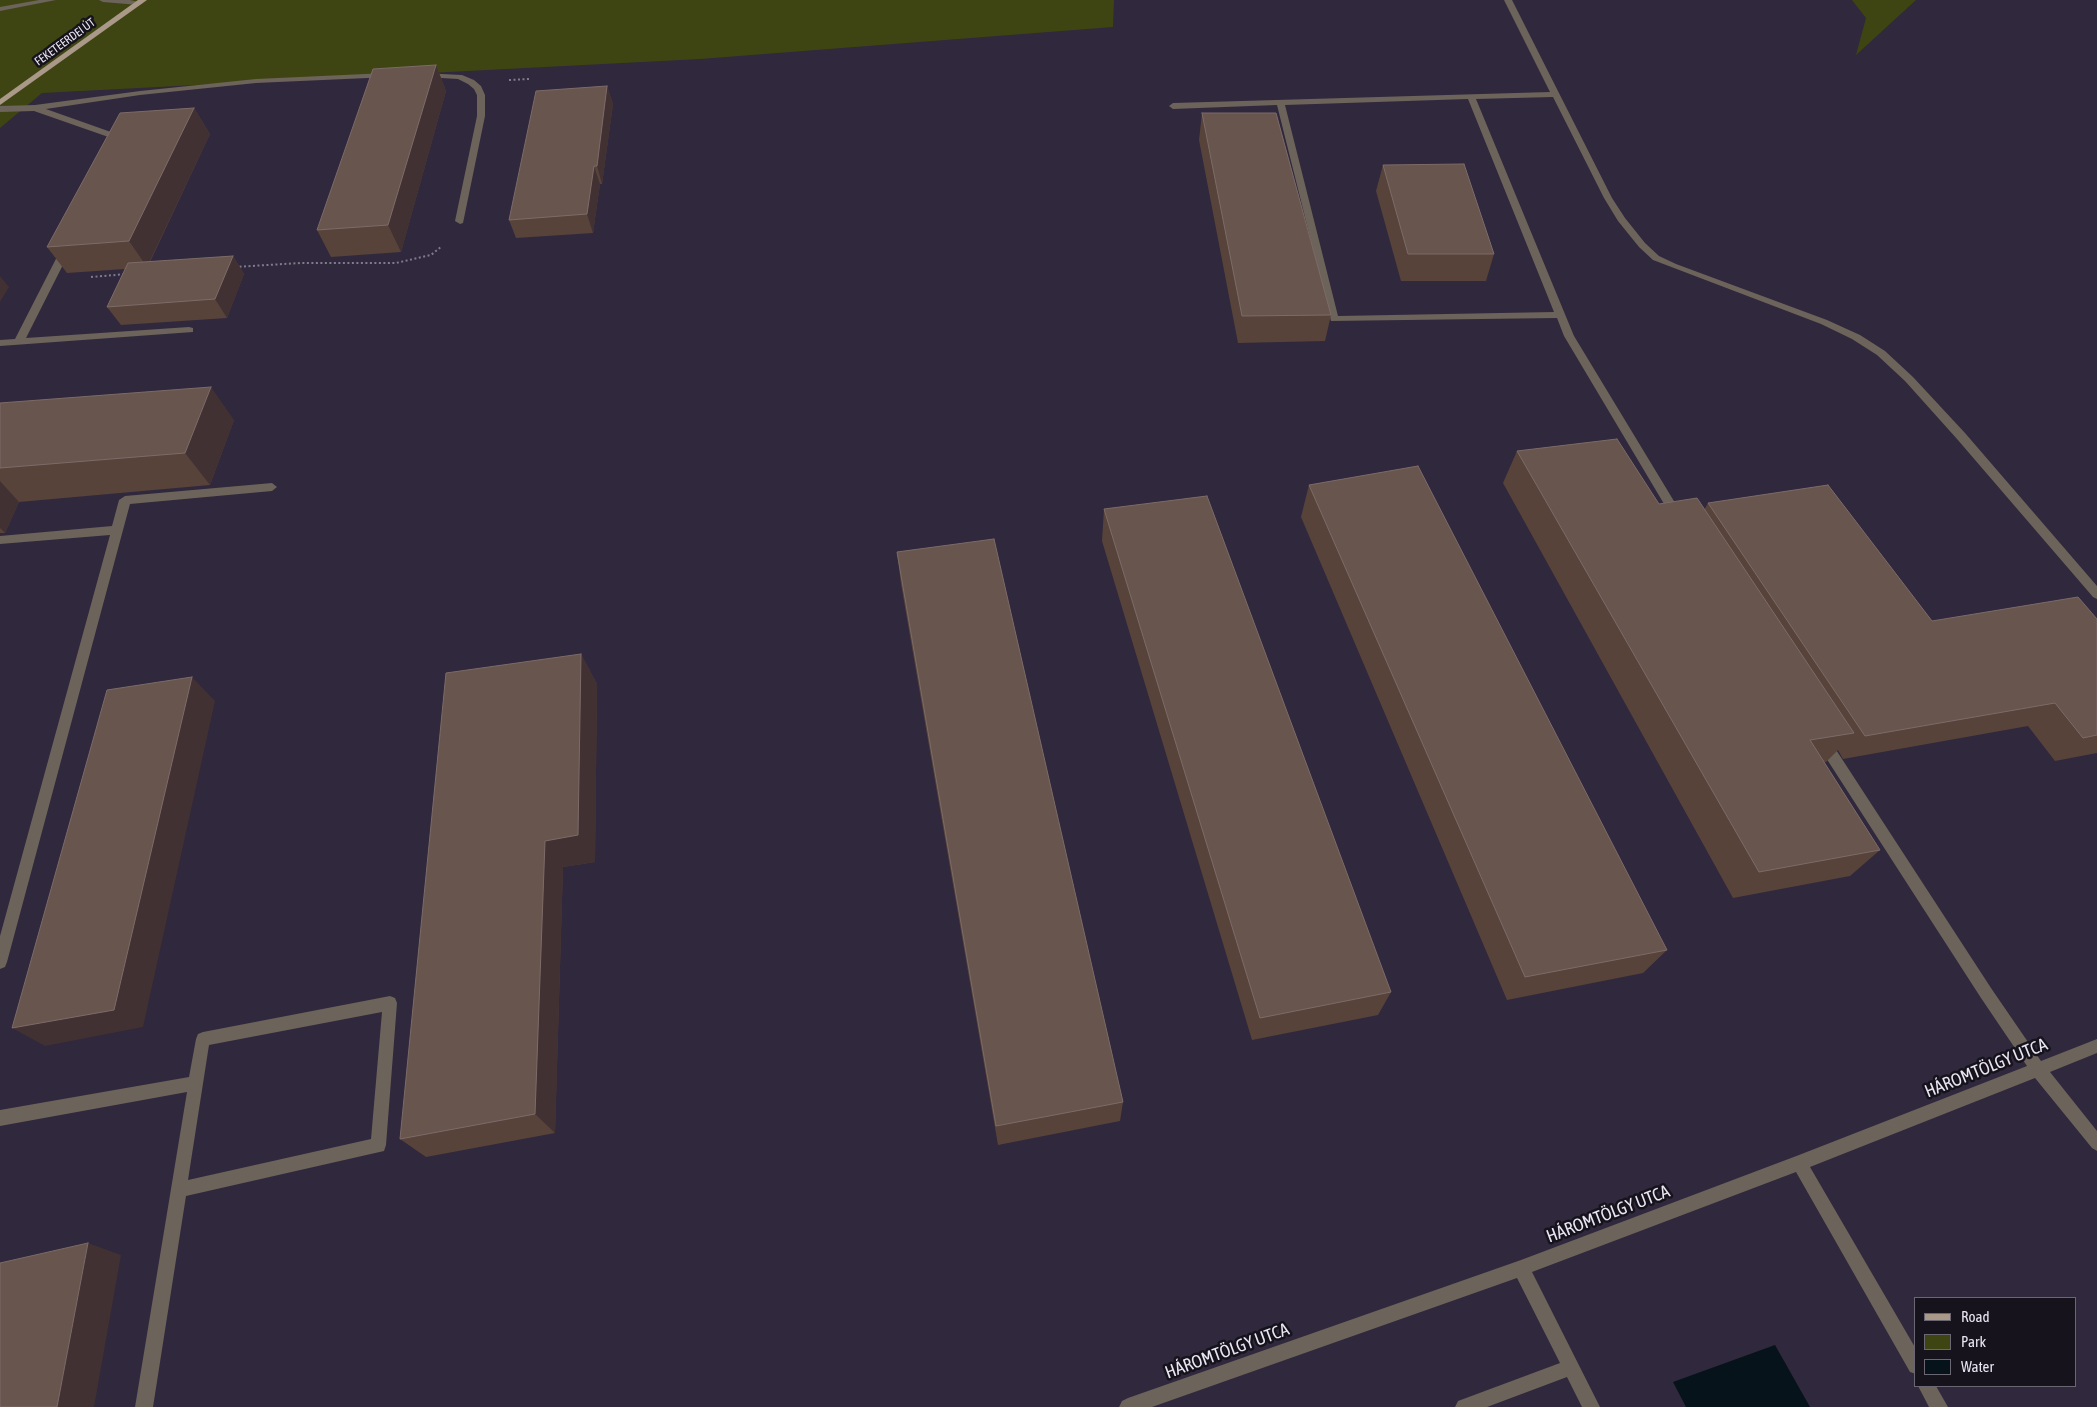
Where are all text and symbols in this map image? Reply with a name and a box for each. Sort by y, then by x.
street label: FEKETEERDEI ÚT [32,15,98,69]
street label: HÁROMTÖLGY UTCA [1921,1034,2051,1102]
street label: HÁROMTÖLGY UTCA [1543,1181,1673,1247]
legend [1914,1297,2077,1387]
text: Road [1961,1308,1990,1325]
street label: HÁROMTÖLGY UTCA [1162,1319,1292,1383]
text: Park [1961,1333,1986,1350]
text: Water [1961,1358,1994,1375]

